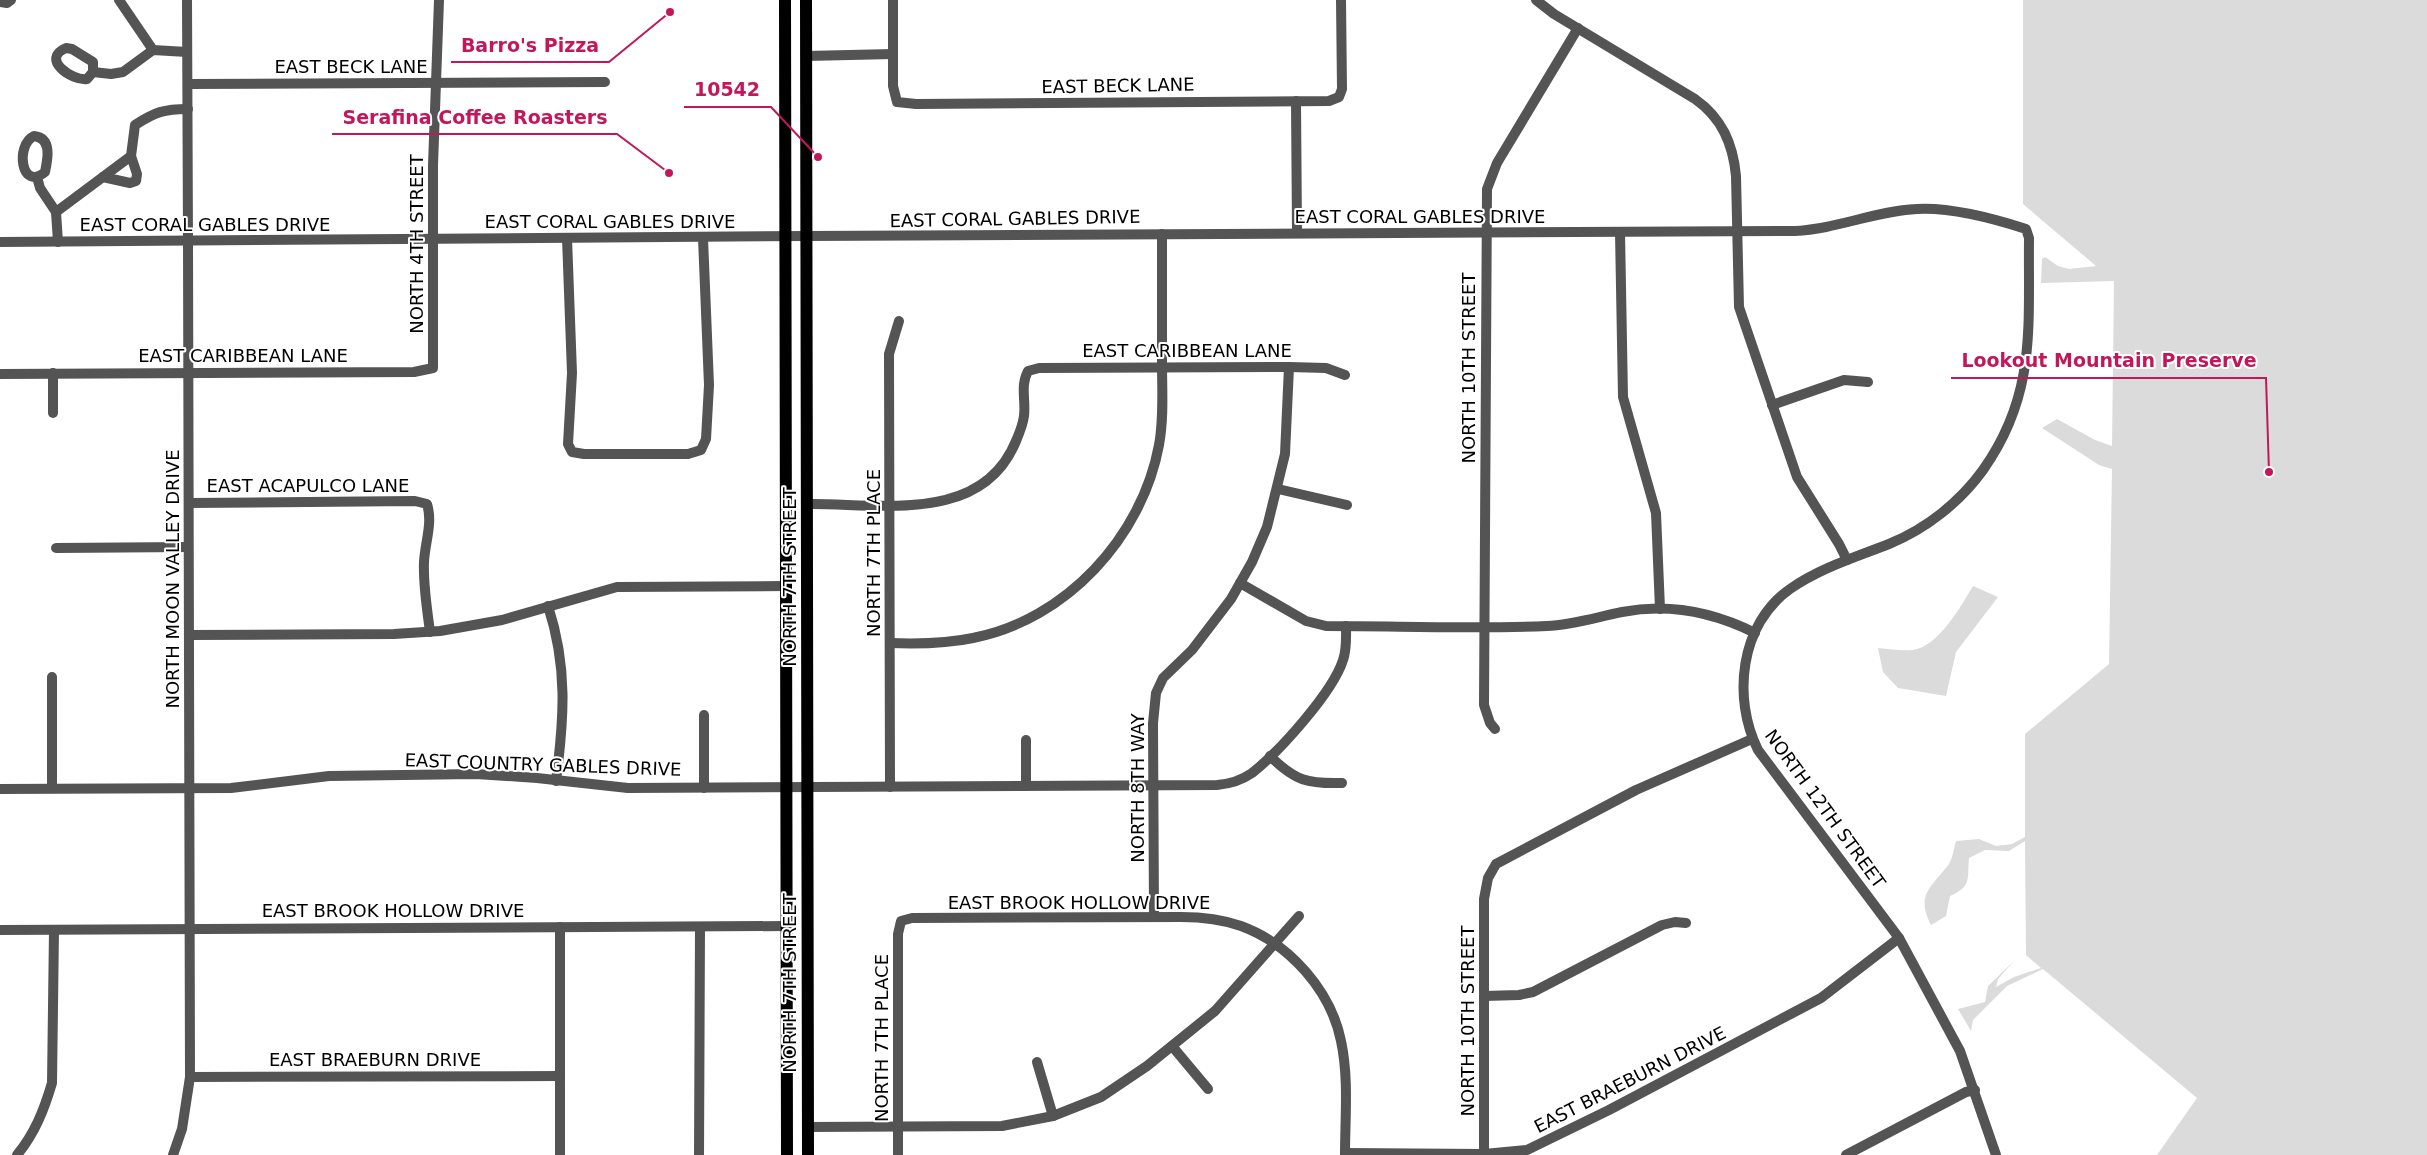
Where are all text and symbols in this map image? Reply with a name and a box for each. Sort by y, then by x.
callout: Barro's Pizza [451,28,609,62]
text: Barro's Pizza [461,34,599,56]
street label: EAST BECK LANE [274,56,428,77]
callout: 10542 [684,73,771,107]
street label: EAST BECK LANE [1041,74,1195,97]
text: 10542 [694,78,760,100]
callout: Serafina Coffee Roasters [332,100,617,134]
text: Serafina Coffee Roasters [342,106,608,128]
street label: NORTH 4TH STREET [406,153,427,334]
street label: EAST CORAL GABLES DRIVE [889,206,1141,231]
street label: EAST CORAL GABLES DRIVE [1295,206,1545,227]
street label: EAST CORAL GABLES DRIVE [485,211,735,232]
street label: EAST CORAL GABLES DRIVE [80,214,330,235]
street label: NORTH 10TH STREET [1458,272,1479,463]
street label: EAST CARIBBEAN LANE [1082,340,1292,361]
callout: Lookout Mountain Preserve [1951,344,2266,378]
street label: EAST CARIBBEAN LANE [138,345,348,366]
text: Lookout Mountain Preserve [1961,349,2257,371]
street label: NORTH MOON VALLEY DRIVE [162,449,183,709]
street label: NORTH 7TH PLACE [863,469,884,637]
street label: EAST ACAPULCO LANE [207,475,409,496]
street label: NORTH 7TH STREET [779,486,800,667]
street label: NORTH 8TH WAY [1127,712,1148,863]
street label: NORTH 12TH STREET [1761,725,1891,893]
street label: EAST COUNTRY GABLES DRIVE [404,749,682,780]
street label: NORTH 7TH STREET [779,892,800,1073]
street label: EAST BROOK HOLLOW DRIVE [948,892,1210,913]
street label: EAST BROOK HOLLOW DRIVE [262,900,524,921]
street label: NORTH 10TH STREET [1457,925,1478,1116]
street label: NORTH 7TH PLACE [871,954,892,1122]
street label: EAST BRAEBURN DRIVE [1530,1022,1729,1137]
street label: EAST BRAEBURN DRIVE [269,1049,481,1070]

